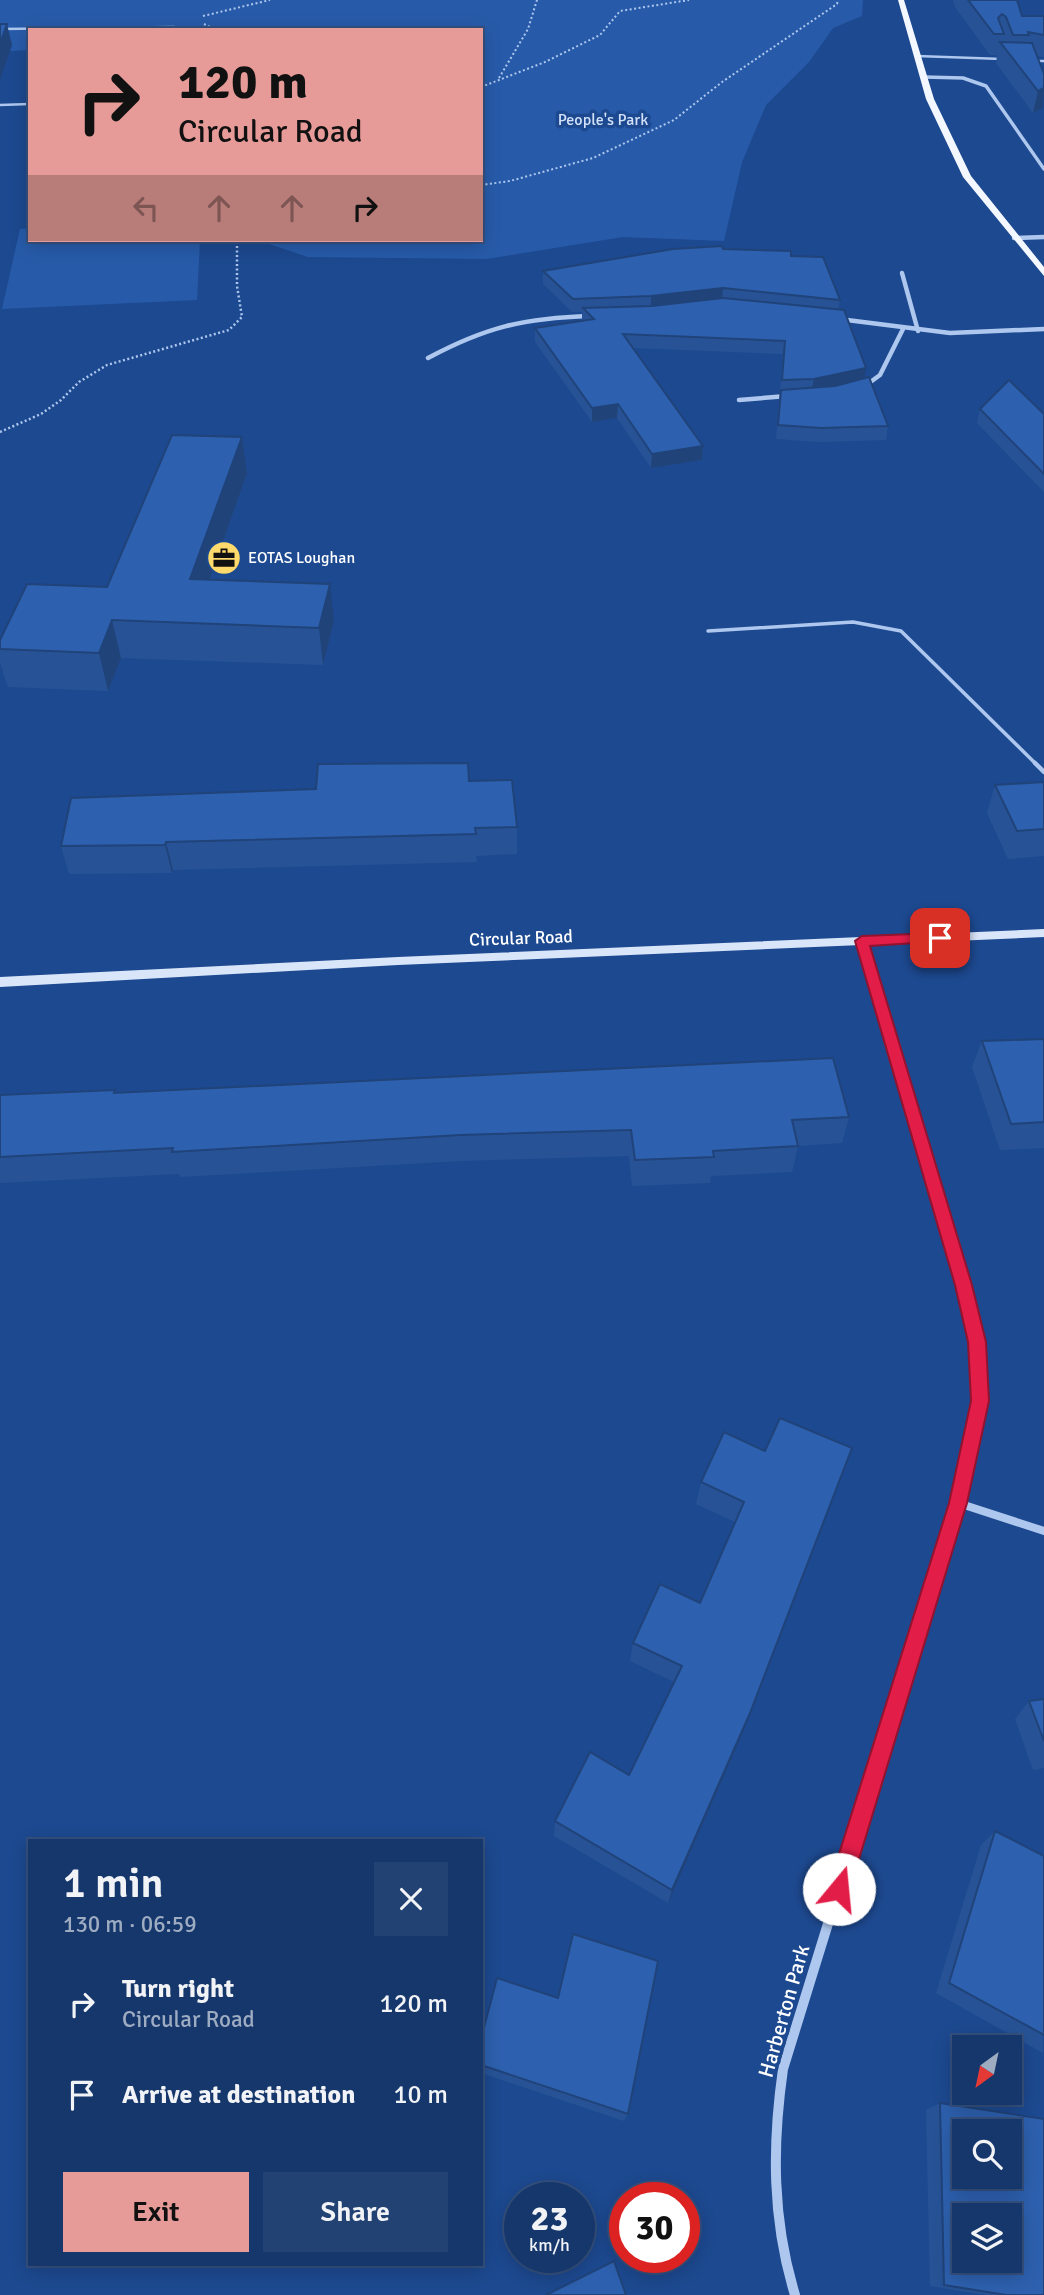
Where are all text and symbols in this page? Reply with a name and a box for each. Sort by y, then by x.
text: 120 m [178,52,308,112]
icon: right [63,56,154,147]
park label: People's Park [558,110,648,130]
text: Circular Road [178,112,363,151]
icon: left [127,189,165,227]
icon: ahead [200,189,238,227]
icon: ahead [273,189,311,227]
icon: right [346,189,384,227]
office icon: EOTAS Loughan [205,539,243,577]
place label: EOTAS Loughan [248,548,355,568]
pin [910,908,970,968]
icon: arrive [921,919,959,957]
street label: Circular Road [469,925,573,951]
position arrow [802,1852,876,1926]
text: 1 min [63,1858,164,1909]
button: close [374,1862,448,1936]
text: 130 m · 06:59 [63,1910,197,1939]
street label: Harberton Park [753,1941,815,2080]
text: Turn right [122,1973,234,2005]
icon: right [63,1985,101,2023]
text: 120 m [379,1988,448,2020]
text: Circular Road [122,2005,255,2034]
north arrow [952,2035,1022,2105]
map controls [952,2035,1022,2273]
icon: arrive [63,2076,101,2114]
text: Arrive at destination [122,2079,355,2111]
text: 10 m [393,2079,448,2111]
button: search [952,2119,1022,2189]
button: Exit [63,2172,249,2252]
button: Share [263,2172,448,2252]
speed limit sign: 30 [609,2182,700,2273]
text: 23 [531,2197,568,2240]
button: layers [952,2203,1022,2273]
text: km/h [529,2234,570,2256]

